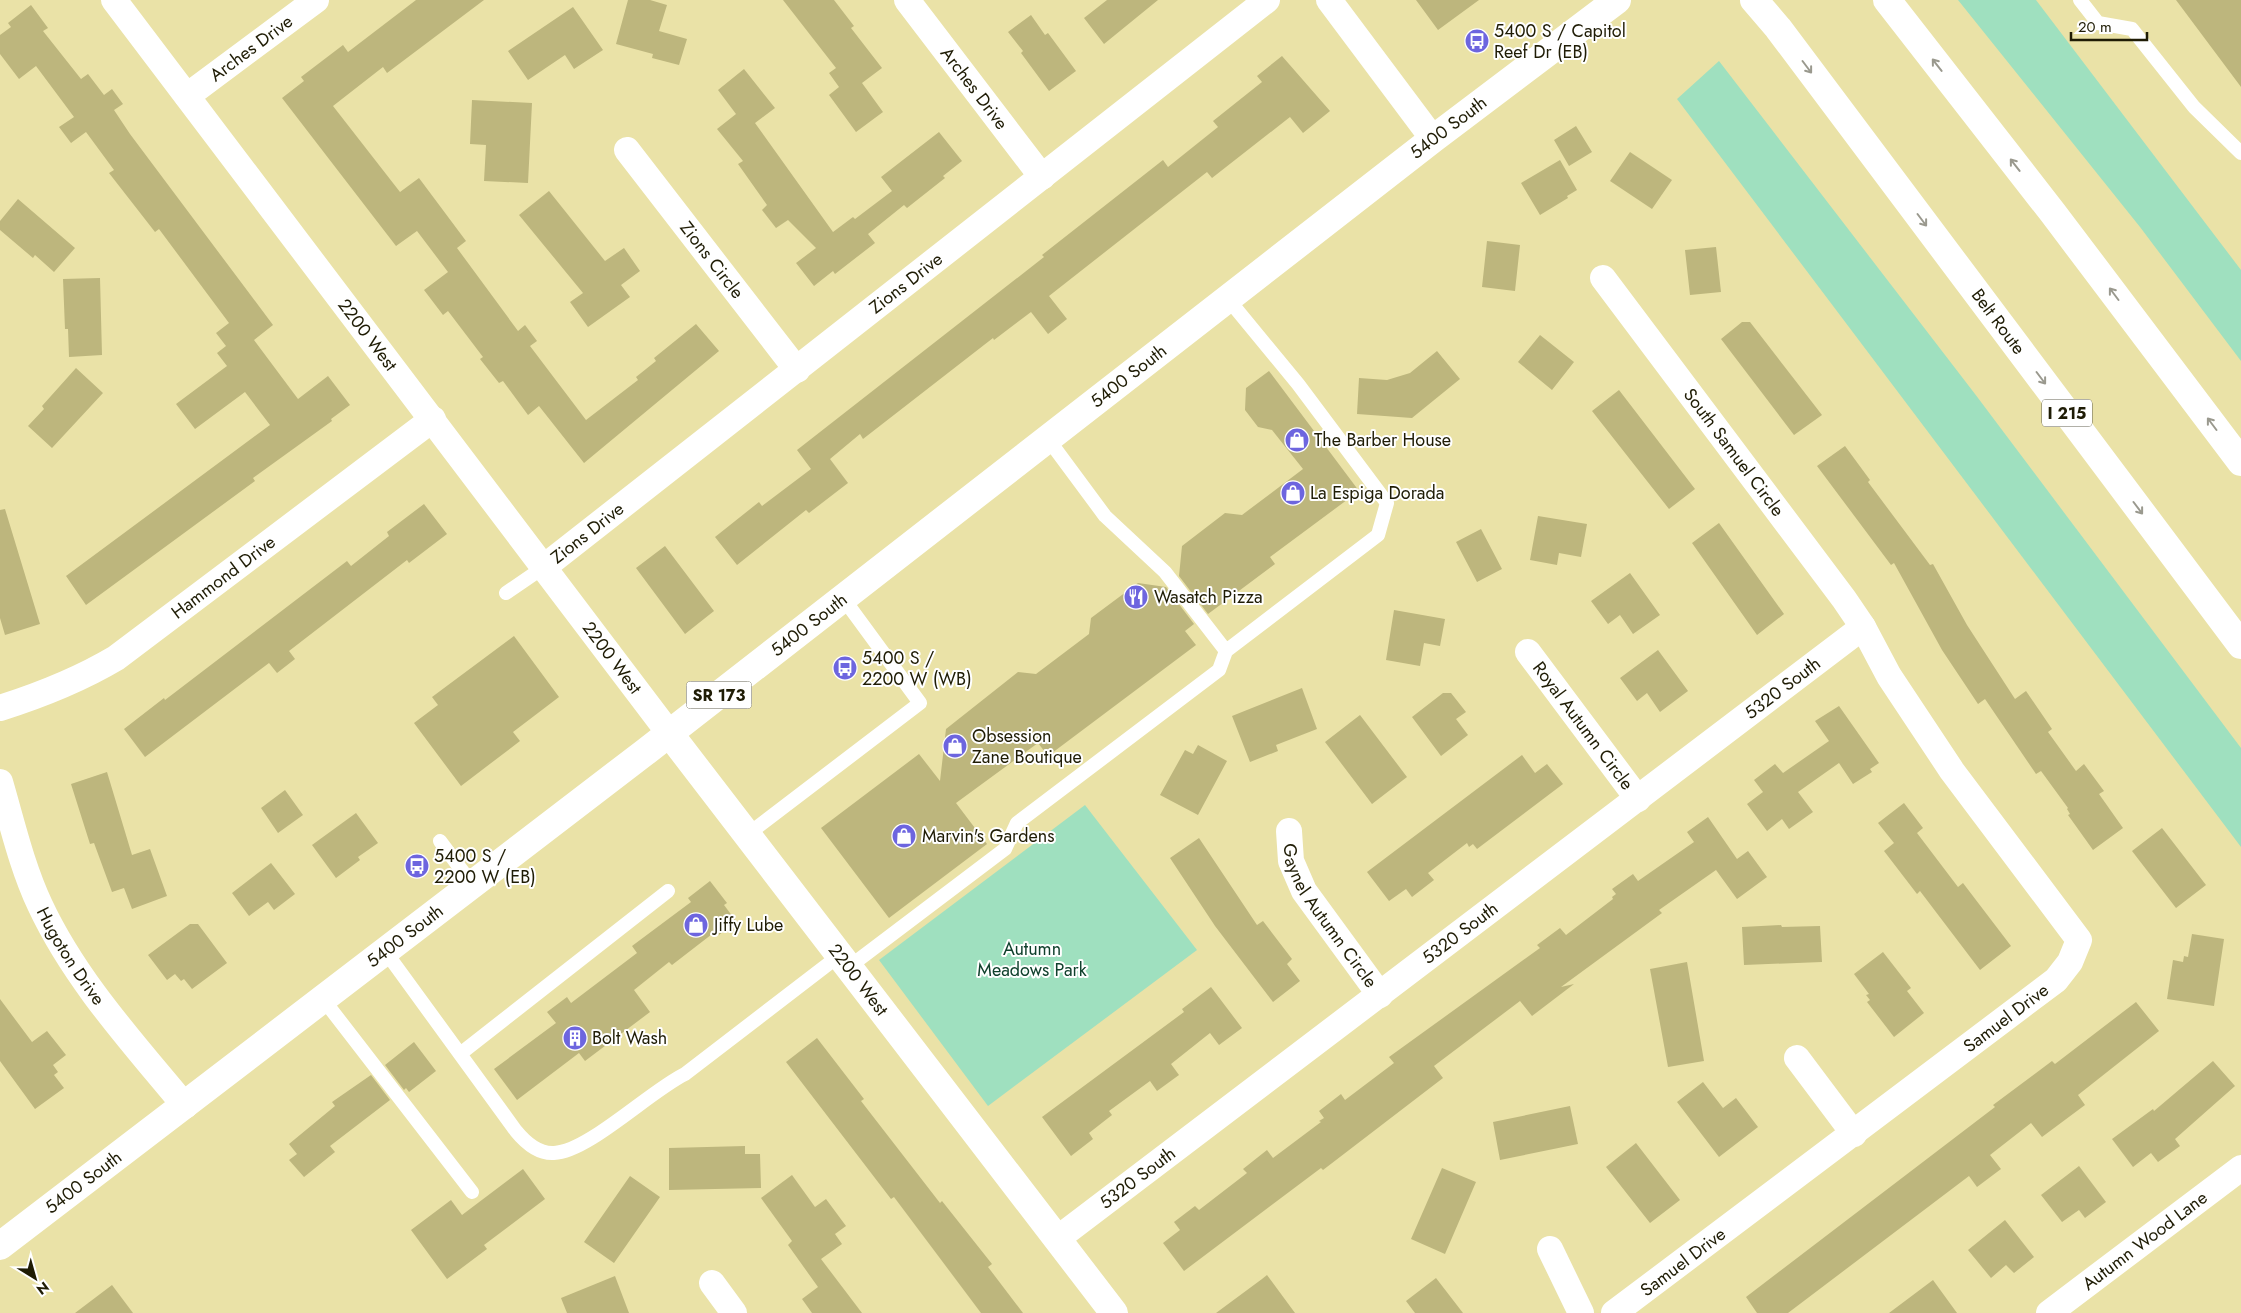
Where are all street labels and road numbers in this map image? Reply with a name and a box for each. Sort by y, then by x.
street label: Arches Drive [204,9,298,88]
street label: Arches Drive [934,41,1014,135]
street label: 5400 South [1404,90,1492,165]
street label: Zions Circle [674,216,750,304]
street label: Zions Drive [864,246,948,320]
street label: Belt Route [1965,283,2032,360]
street label: 2200 West [332,293,404,377]
street label: 5400 South [1085,338,1172,414]
street label: South Samuel Circle [1677,383,1791,522]
road number: I 215 [2042,399,2092,426]
street label: Zions Drive [545,496,629,570]
street label: Hammond Drive [166,529,281,625]
street label: 5400 South [765,587,853,663]
street label: 2200 West [576,616,648,700]
street label: 5320 South [1739,651,1826,725]
street label: Royal Autumn Circle [1526,656,1640,795]
road number: SR 173 [686,682,752,708]
street label: Gaynel Autumn Circle [1277,842,1383,993]
street label: 5320 South [1417,896,1503,970]
street label: 5400 South [361,898,449,974]
street label: Hugoton Drive [30,903,111,1011]
street label: 2200 West [822,938,895,1022]
street label: Samuel Drive [1958,977,2054,1059]
street label: 5320 South [1094,1141,1181,1215]
street label: 5400 South [39,1144,127,1220]
street label: Autumn Wood Lane [2077,1185,2213,1297]
street label: Samuel Drive [1635,1221,1731,1303]

